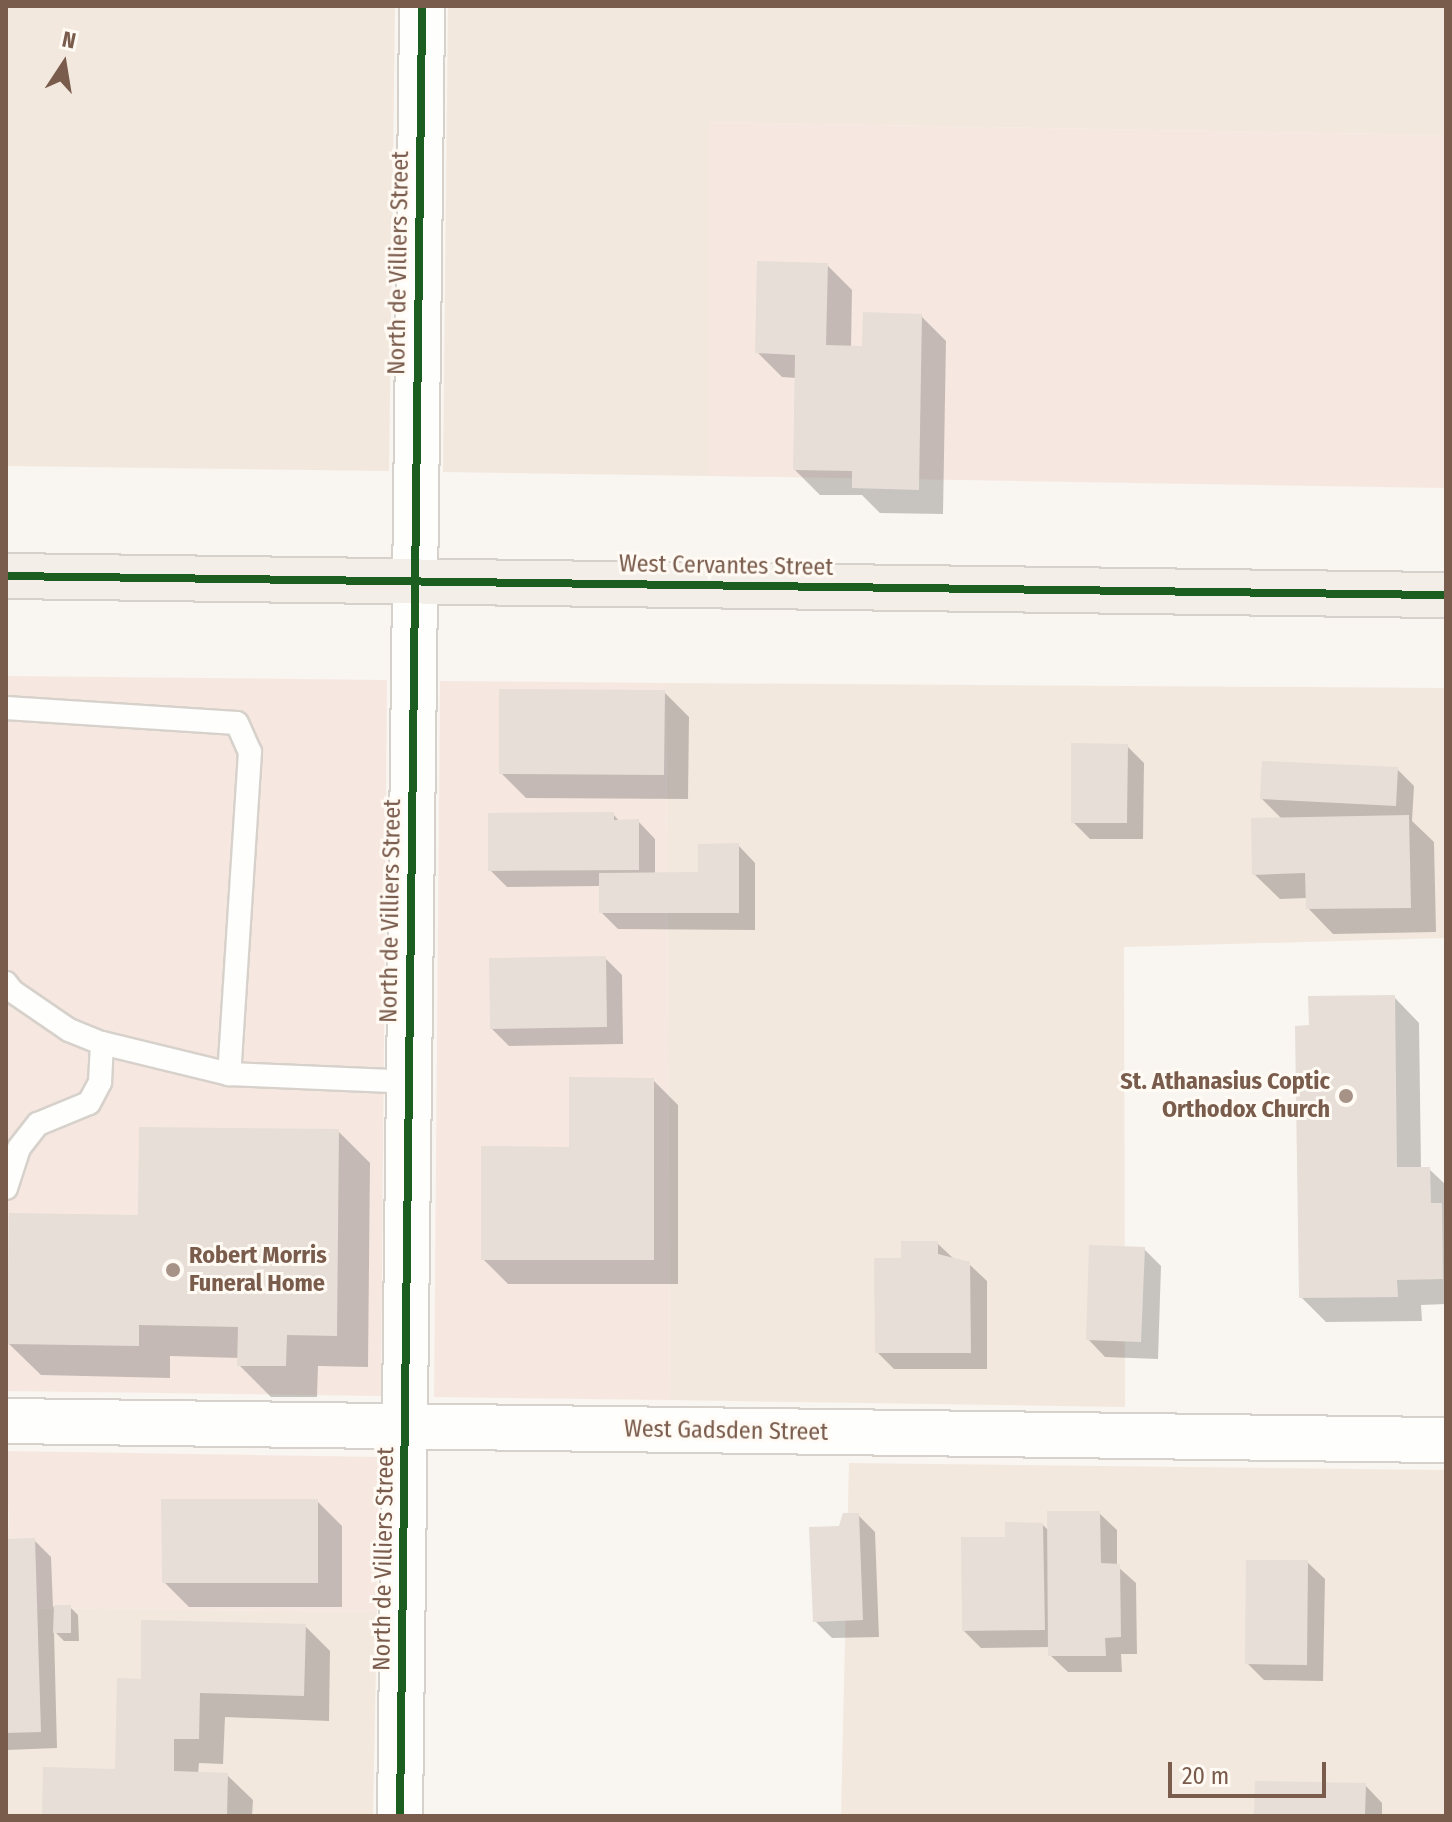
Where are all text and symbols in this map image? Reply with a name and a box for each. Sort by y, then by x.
north arrow [24,24,104,104]
text: N [60,25,78,55]
street label: North de Villiers Street [383,151,415,375]
street label: West Cervantes Street [619,550,833,582]
street label: North de Villiers Street [375,799,407,1023]
place label: St. Athanasius Coptic Orthodox Church [1120,1068,1330,1124]
marker: St. Athanasius Coptic Orthodox Church [1337,1087,1355,1105]
place label: Robert Morris Funeral Home [189,1242,327,1298]
marker: Robert Morris Funeral Home [164,1261,182,1279]
street label: West Gadsden Street [624,1415,828,1447]
street label: North de Villiers Street [368,1447,400,1671]
scale bar [1172,1746,1330,1796]
text: 20 m [1182,1762,1229,1790]

